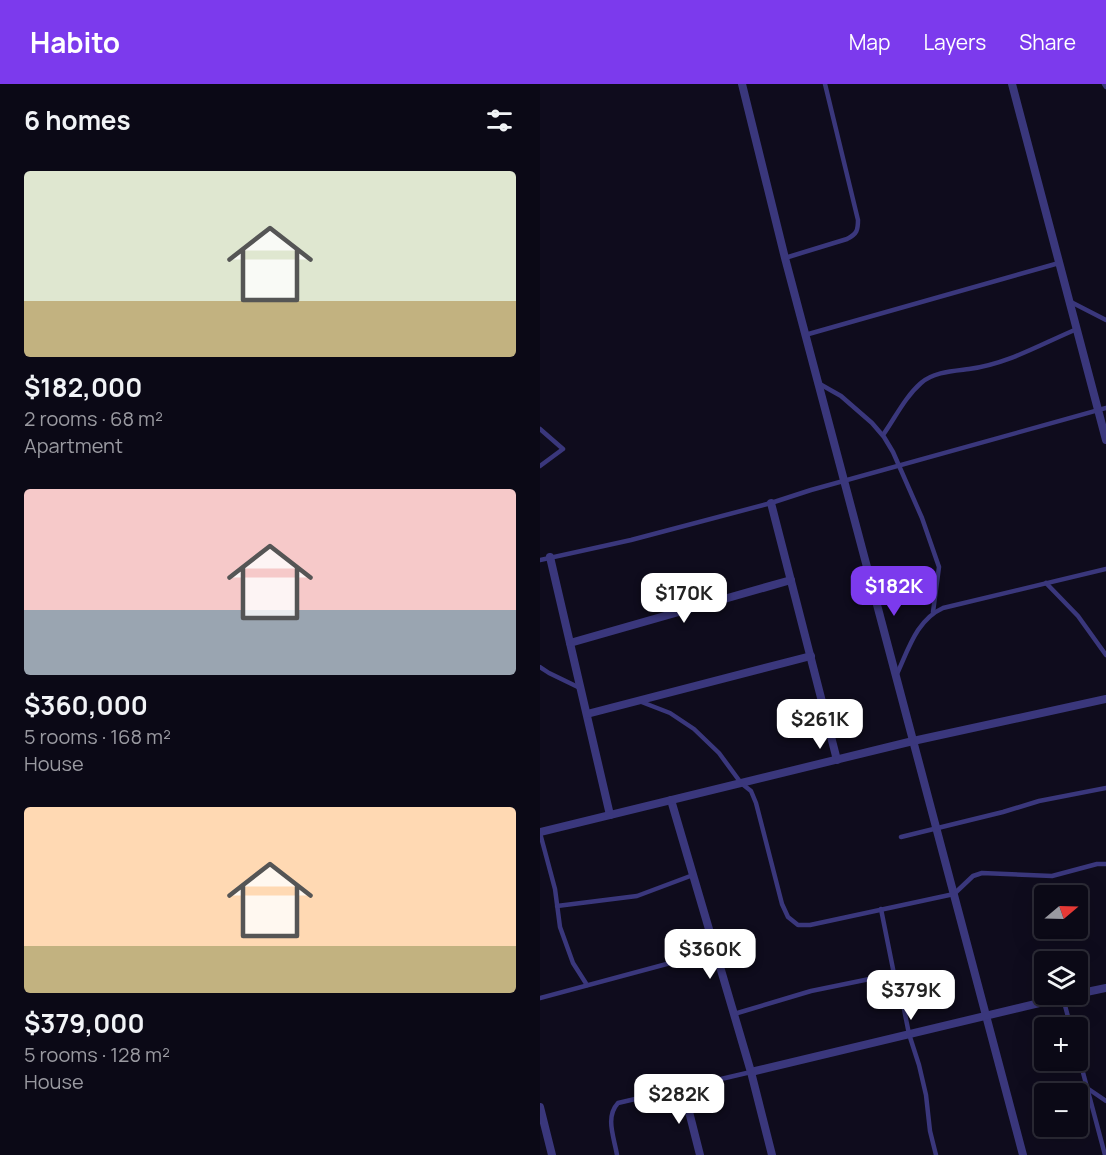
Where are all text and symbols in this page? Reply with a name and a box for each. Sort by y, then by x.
text: Habito [30,23,120,61]
text: Map [849,28,890,56]
text: Layers [923,28,986,56]
text: Share [1019,28,1076,56]
text: 6 homes [24,102,131,138]
icon: filters [483,104,516,137]
icon: home [216,210,324,318]
text: $182,000 [24,369,142,405]
text: 2 rooms · 68 m² [24,405,163,432]
text: Apartment [24,432,123,459]
icon: home [216,528,324,636]
pin: $182K [852,566,936,617]
text: $182K [865,572,923,599]
pin: $170K [642,573,726,624]
text: $170K [655,579,713,606]
text: $360,000 [24,687,148,723]
pin: $261K [778,699,862,750]
text: $261K [791,705,849,732]
text: 5 rooms · 168 m² [24,723,171,750]
text: House [24,750,84,777]
icon: home [216,846,324,954]
north arrow [1034,885,1088,939]
map controls [1034,885,1088,1137]
pin: $360K [668,929,752,980]
text: $360K [679,935,741,962]
button: layers [1034,951,1088,1005]
pin: $379K [869,970,953,1021]
text: $379K [881,976,941,1003]
text: $379,000 [24,1005,145,1041]
button: + [1034,1017,1088,1071]
text: 5 rooms · 128 m² [24,1041,170,1068]
text: House [24,1068,84,1095]
pin: $282K [637,1074,721,1125]
text: $282K [648,1080,710,1107]
button: − [1034,1083,1088,1137]

